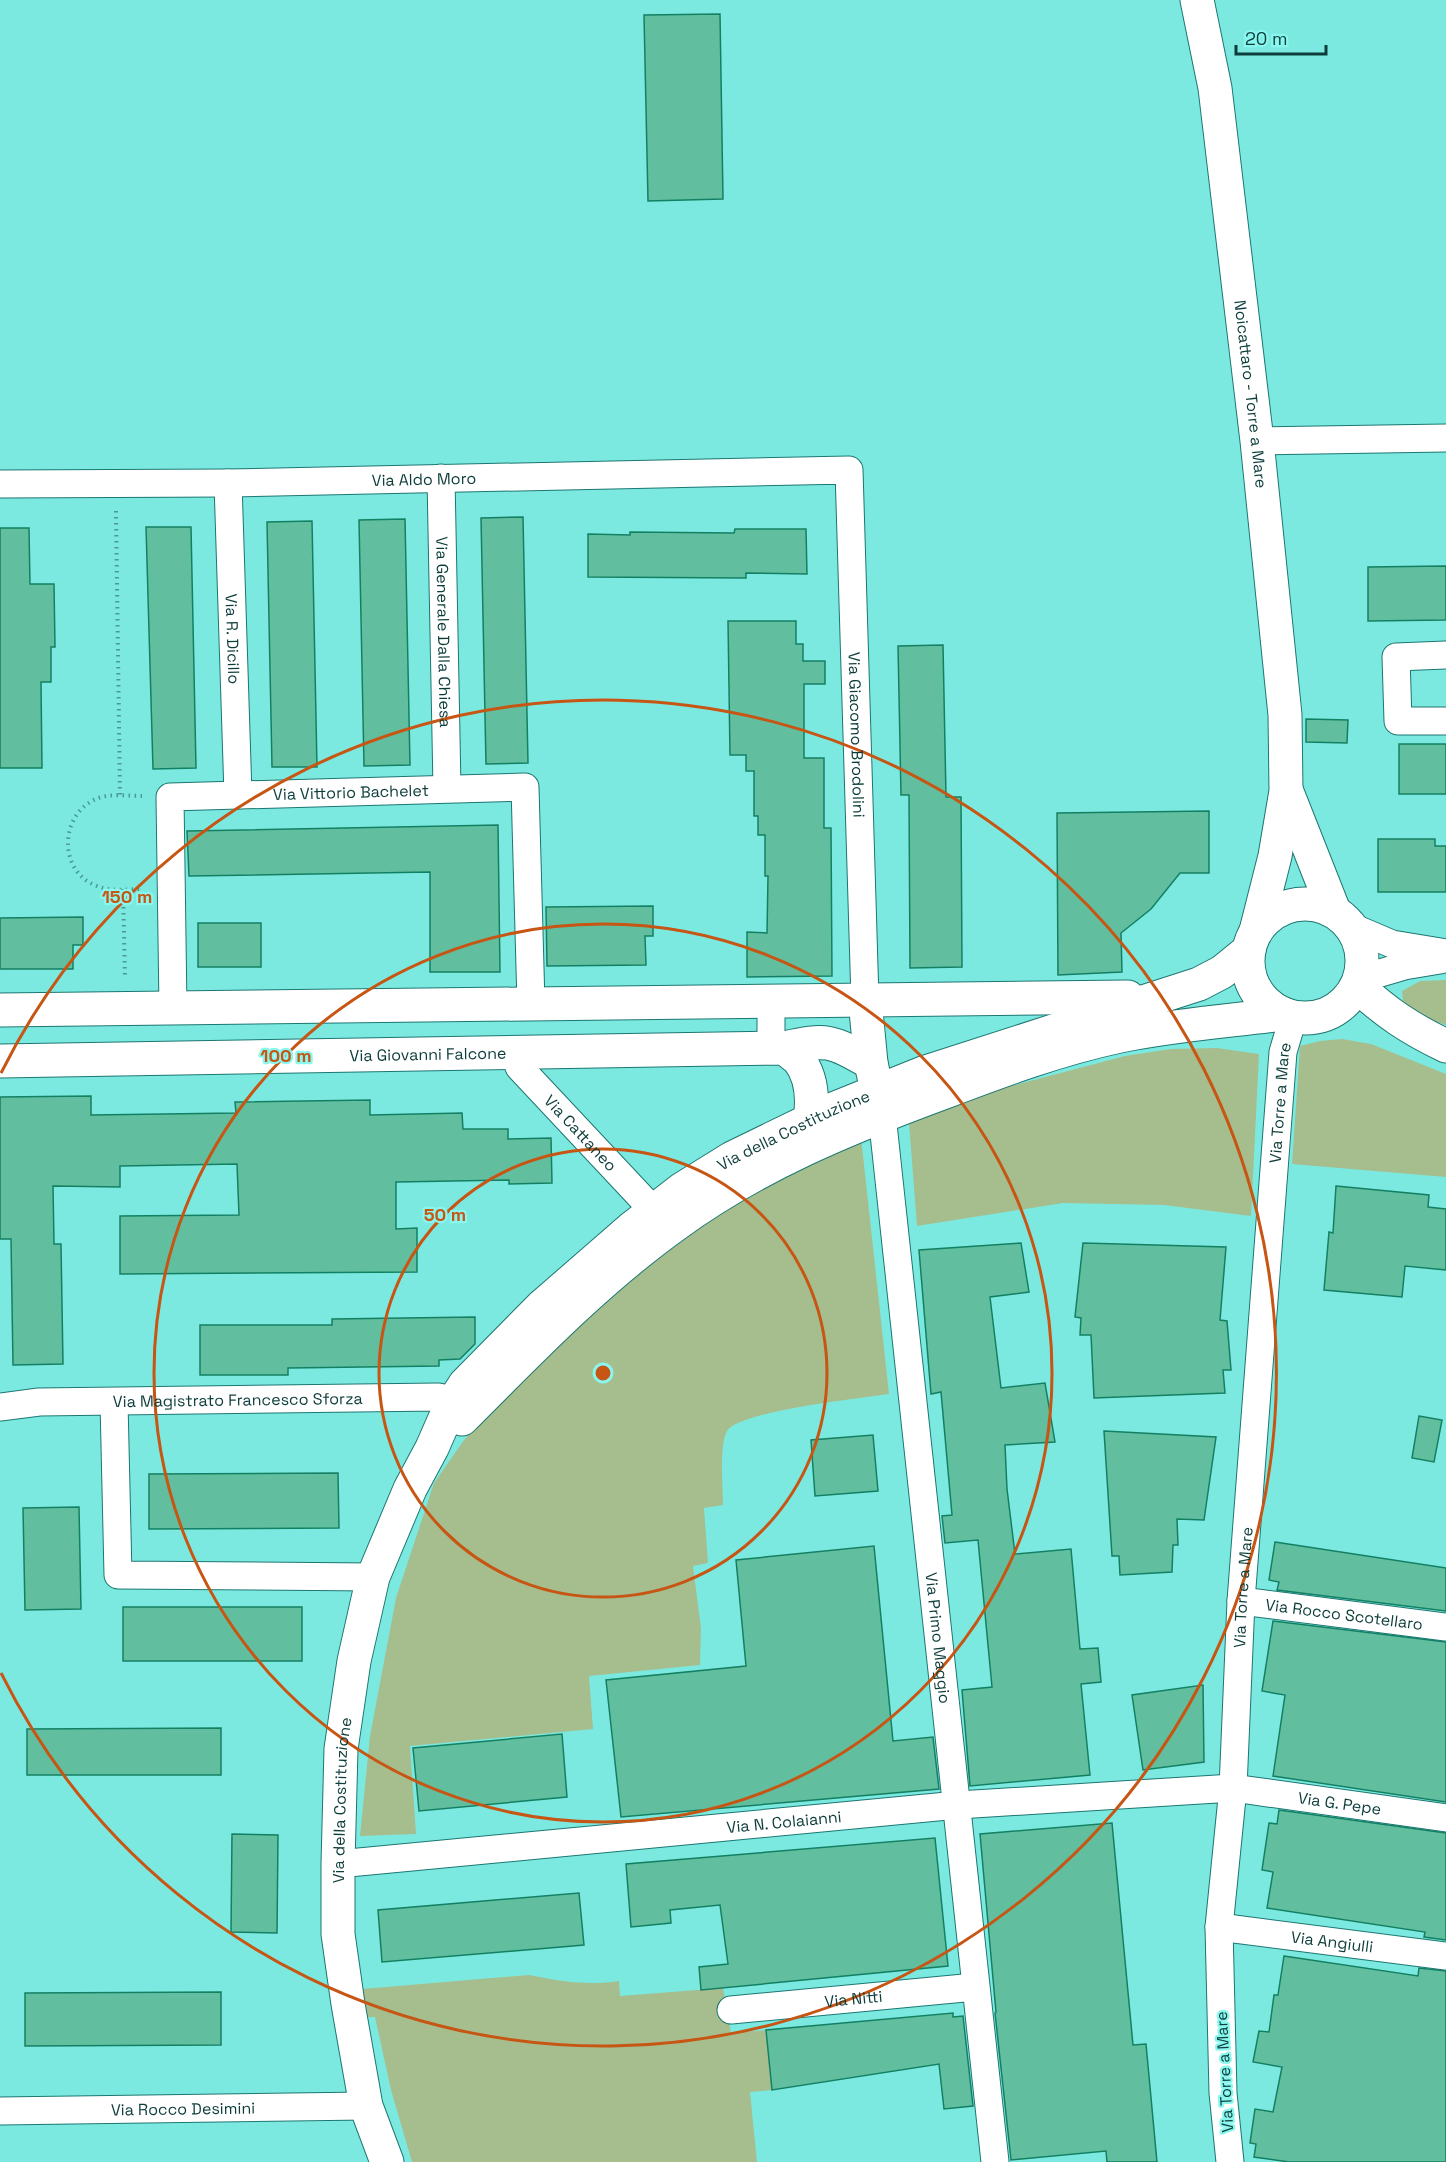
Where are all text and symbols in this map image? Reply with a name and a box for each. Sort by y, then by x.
scale bar [1236,18,1326,56]
text: 20 m [1245,27,1288,50]
street label: Noicattaro - Torre a Mare [1229,299,1272,489]
street label: Via Aldo Moro [371,468,477,491]
street label: Via Generale Dalla Chiesa [431,536,456,728]
street label: Via R. Dicillo [221,593,244,685]
street label: Via Giacomo Brodolini [843,652,869,818]
street label: Via Vittorio Bachelet [273,780,429,805]
text: 150 m [102,885,152,908]
street label: Via Torre a Mare [1265,1040,1296,1164]
street label: Via Giovanni Falcone [349,1043,507,1066]
text: 100 m [260,1044,312,1067]
street label: Via della Costituzione [713,1085,873,1176]
street label: Via Cattaneo [539,1090,621,1176]
text: 50 m [424,1203,466,1226]
centre of rings [593,1363,613,1383]
street label: Via Magistrato Francesco Sforza [113,1388,363,1412]
street label: Via Torre a Mare [1229,1526,1258,1648]
street label: Via Primo Maggio [920,1571,955,1705]
street label: Via Rocco Scotellaro [1264,1594,1424,1635]
street label: Via della Costituzione [328,1716,357,1883]
street label: Via G. Pepe [1296,1787,1383,1820]
street label: Via N. Colaianni [726,1806,842,1838]
street label: Via Angiulli [1290,1926,1374,1958]
street label: Via Nitti [824,1986,883,2012]
street label: Via Torre a Mare [1211,2011,1238,2133]
street label: Via Rocco Desimini [111,2098,255,2120]

